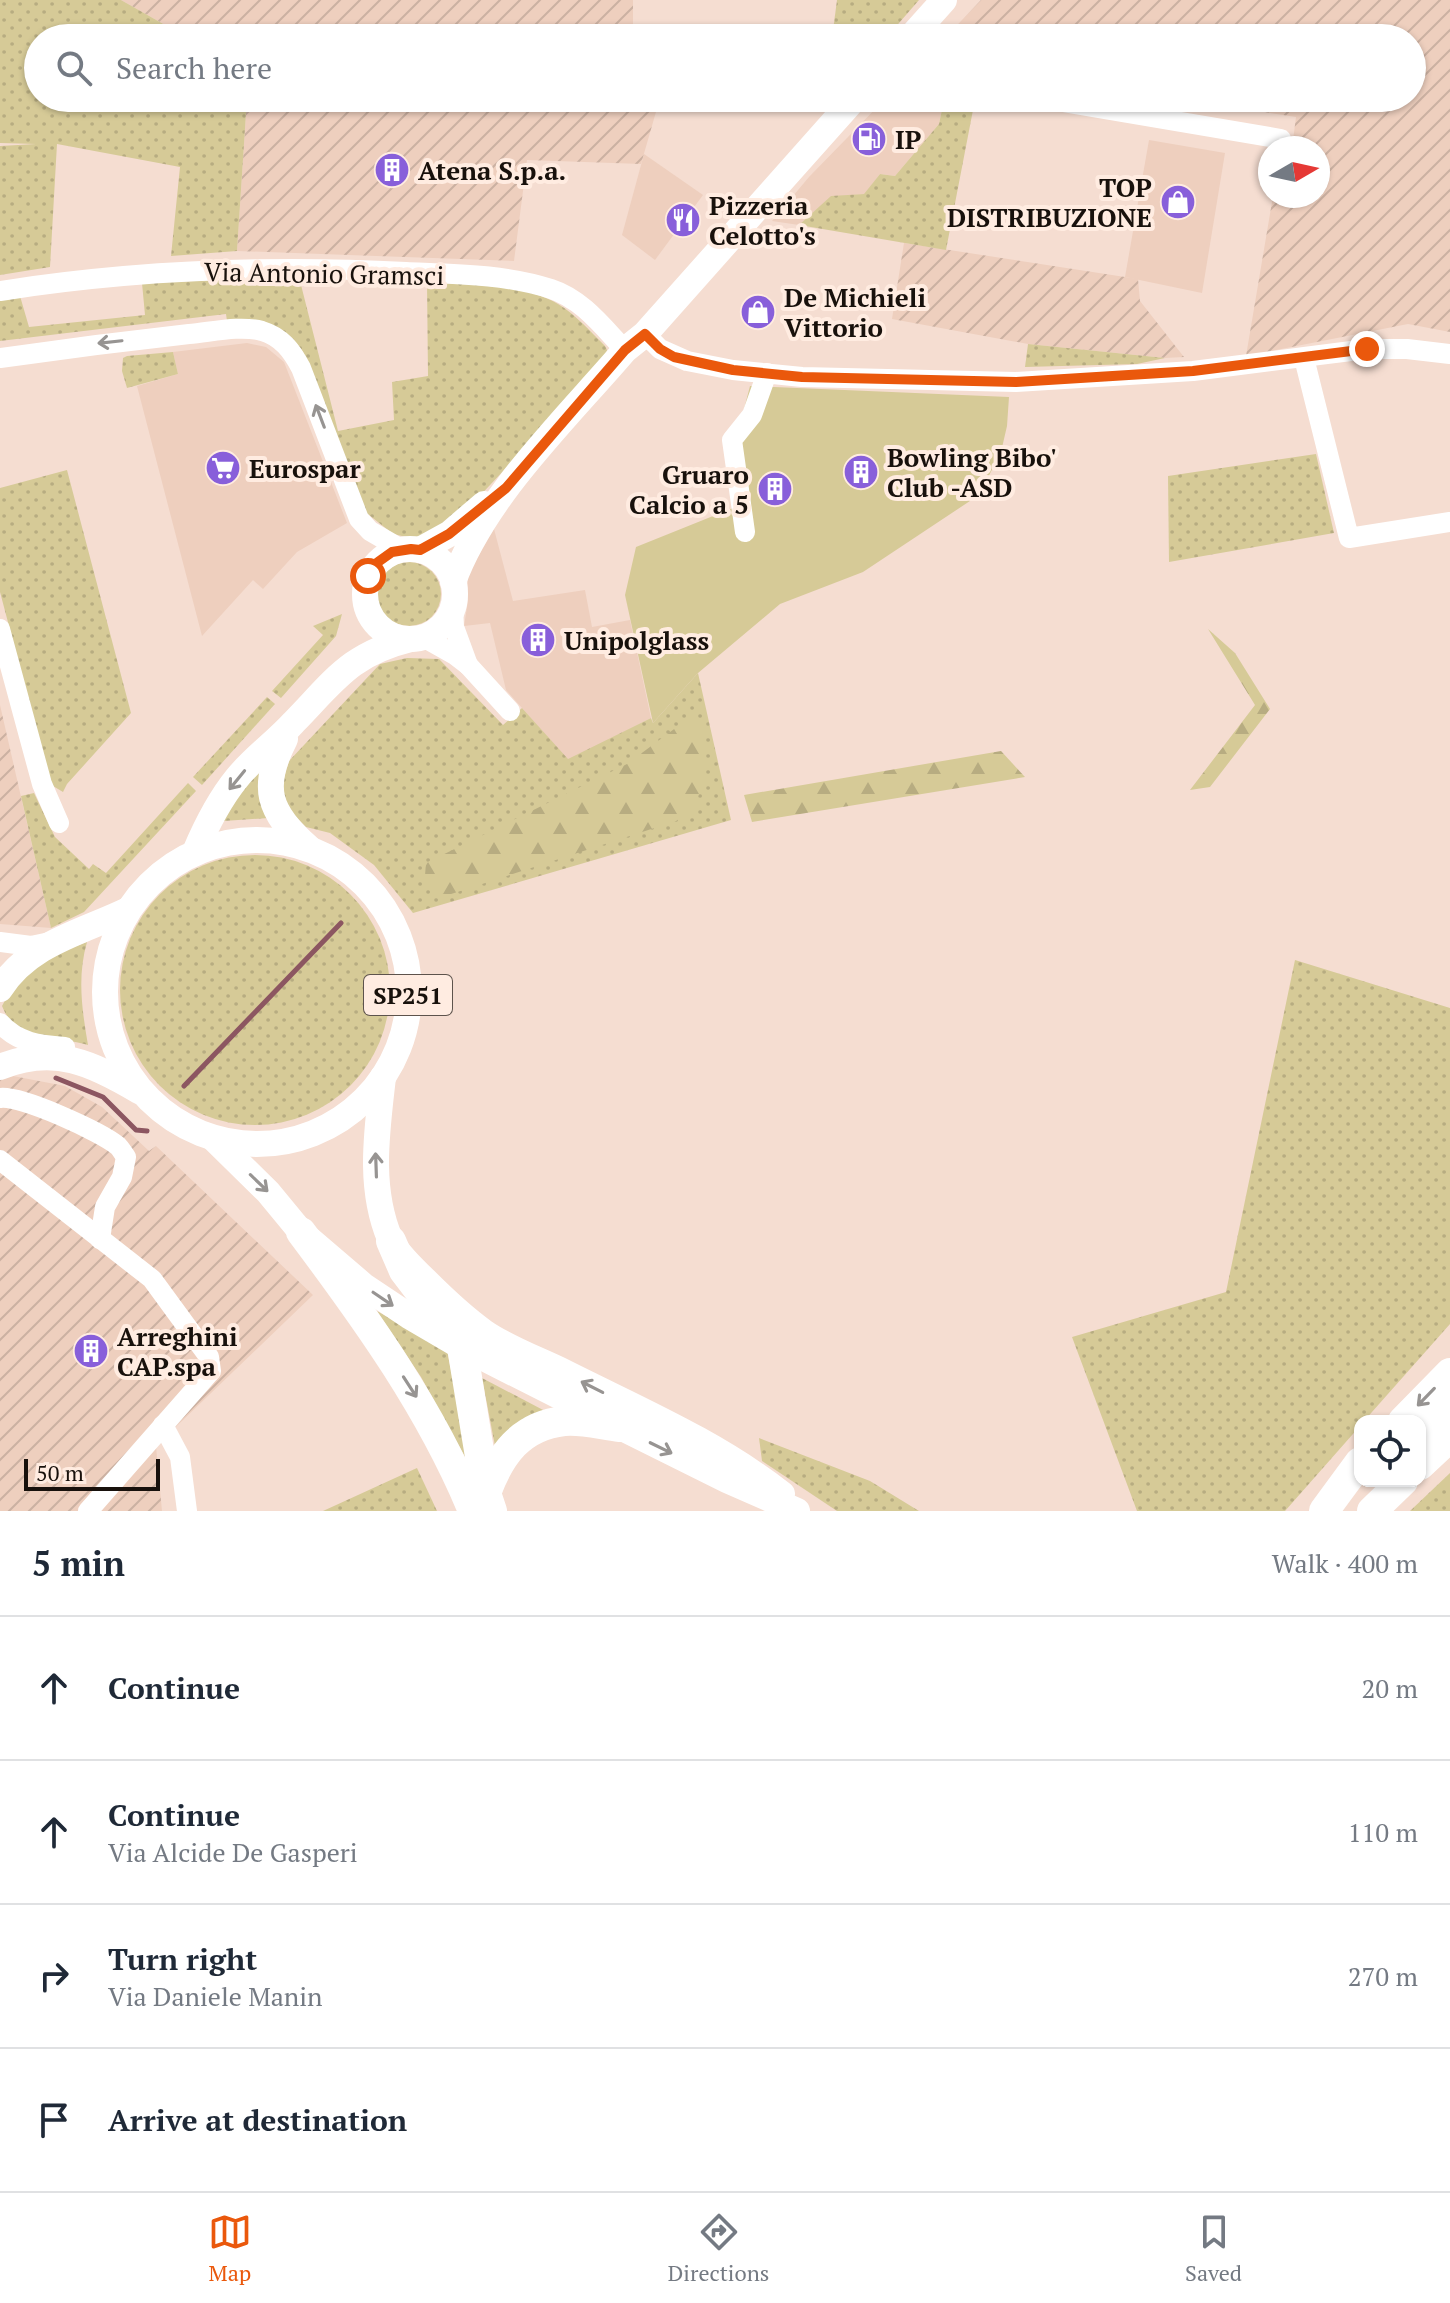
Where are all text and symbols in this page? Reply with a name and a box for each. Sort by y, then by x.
search box [24,24,1426,112]
icon: search [52,46,96,90]
text: Search here [116,48,272,88]
fuel station icon: IP [850,120,888,158]
place label: IP [895,122,921,156]
north arrow [1258,136,1330,208]
building icon: Atena S.p.a. [373,151,411,189]
place label: Atena S.p.a. [418,153,566,187]
place label: TOP DISTRIBUZIONE [947,170,1152,234]
shop icon: TOP DISTRIBUZIONE [1159,183,1197,221]
place label: Pizzeria Celotto's [709,188,816,252]
restaurant icon: Pizzeria Celotto's [664,201,702,239]
street label: Via Antonio Gramsci [204,254,444,292]
place label: De Michieli Vittorio [784,280,926,344]
shop icon: De Michieli Vittorio [739,293,777,331]
route end [1349,331,1385,367]
one-way arrow [98,335,124,350]
one-way arrow [312,404,326,429]
place label: Bowling Bibo' Club -ASD [887,440,1057,504]
supermarket icon: Eurospar [204,449,242,487]
place label: Eurospar [249,451,362,485]
building icon: Bowling Bibo' Club -ASD [842,453,880,491]
place label: Gruaro Calcio a 5 [629,457,749,521]
building icon: Gruaro Calcio a 5 [756,470,794,508]
route start [350,558,386,594]
building icon: Unipolglass [519,621,557,659]
place label: Unipolglass [564,623,709,657]
one-way arrow [228,769,245,790]
road number: SP251 [364,975,452,1015]
one-way arrow [368,1152,383,1179]
one-way arrow [249,1173,268,1192]
one-way arrow [372,1290,394,1307]
place label: Arreghini CAP.spa [117,1319,238,1383]
building icon: Arreghini CAP.spa [72,1332,110,1370]
one-way arrow [402,1375,418,1398]
one-way arrow [581,1378,605,1394]
one-way arrow [1417,1387,1436,1407]
map controls [1354,1415,1426,1487]
button: locate [1354,1415,1426,1487]
one-way arrow [649,1441,673,1456]
scale bar [24,1455,160,1491]
text: 50 m [36,1458,84,1487]
text: 5 min [32,1541,125,1586]
text: Walk · 400 m [1272,1546,1418,1580]
icon: ahead [32,1666,76,1710]
text: Continue [108,1668,240,1708]
text: 20 m [1362,1671,1418,1705]
text: Continue [108,1795,240,1835]
icon: ahead [32,1810,76,1854]
text: 110 m [1348,1815,1418,1849]
text: Via Alcide De Gasperi [108,1835,358,1869]
text: Turn right [108,1939,257,1979]
icon: right [32,1954,76,1998]
text: 270 m [1348,1959,1418,1993]
text: Via Daniele Manin [108,1979,323,2013]
icon: arrive [32,2098,76,2142]
text: Arrive at destination [108,2100,407,2140]
tab: Map [208,2210,252,2287]
tab: Directions [668,2210,769,2287]
tab: Saved [1185,2210,1242,2287]

